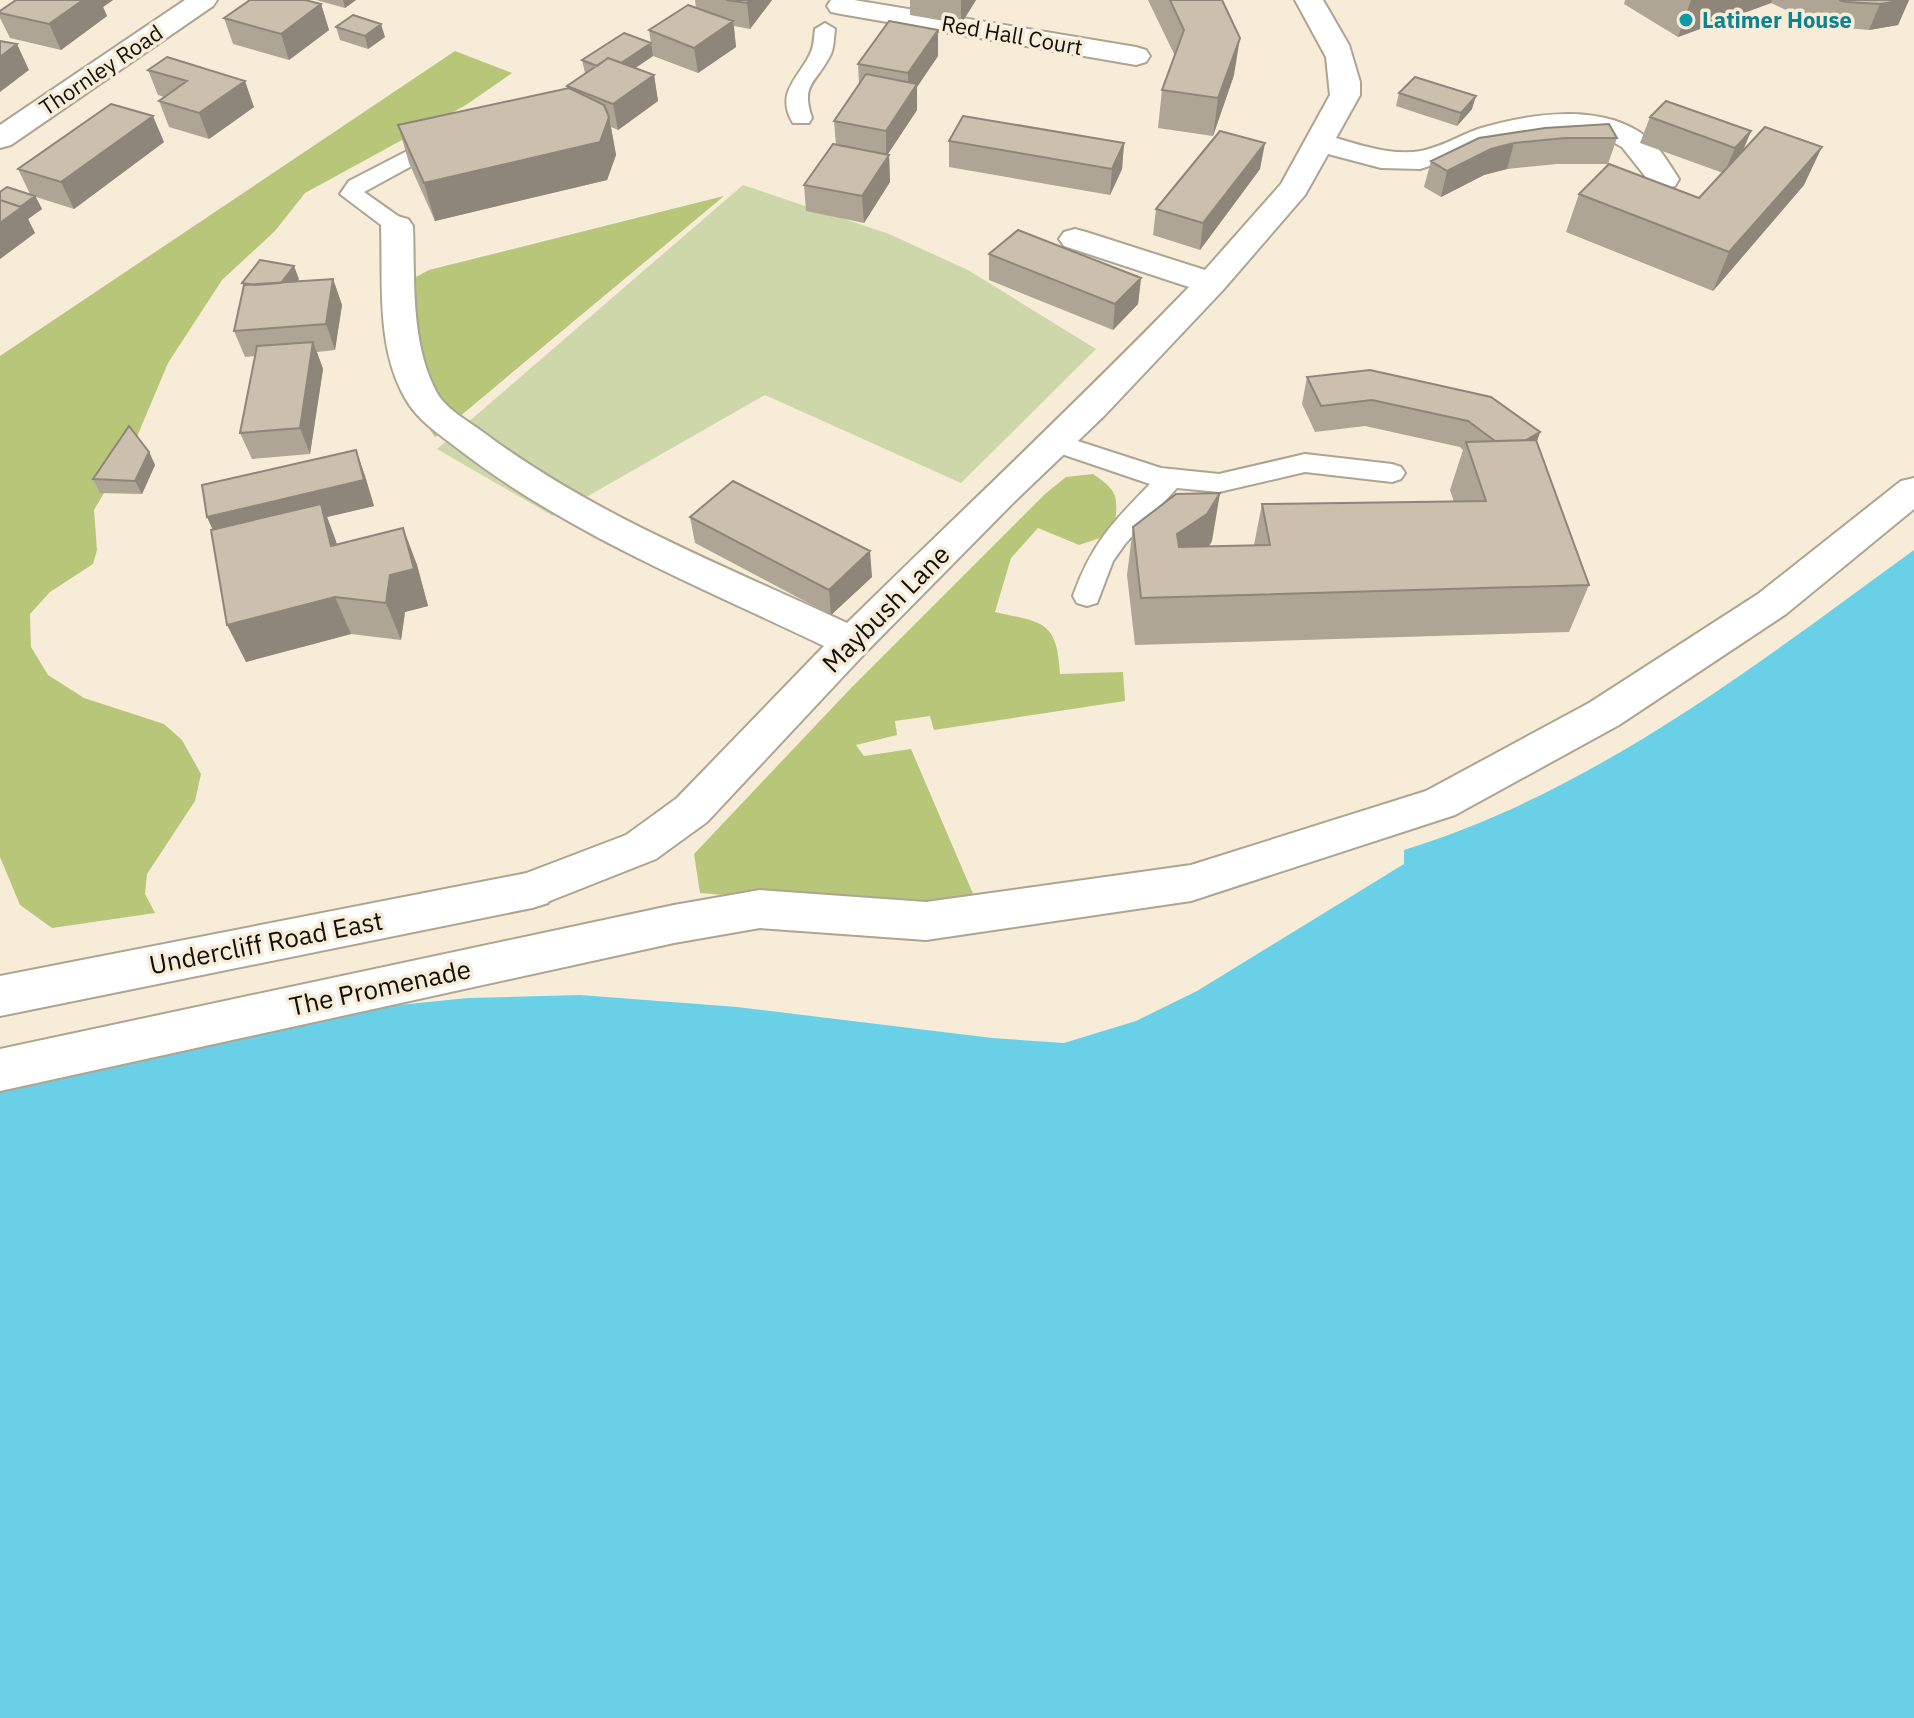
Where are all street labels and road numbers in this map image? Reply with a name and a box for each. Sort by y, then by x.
street label: Red Hall Court [939,8,1085,61]
street label: Thornley Road [33,18,168,121]
street label: Maybush Lane [814,537,956,679]
street label: Undercliff Road East [146,903,386,981]
street label: The Promenade [286,951,474,1023]

